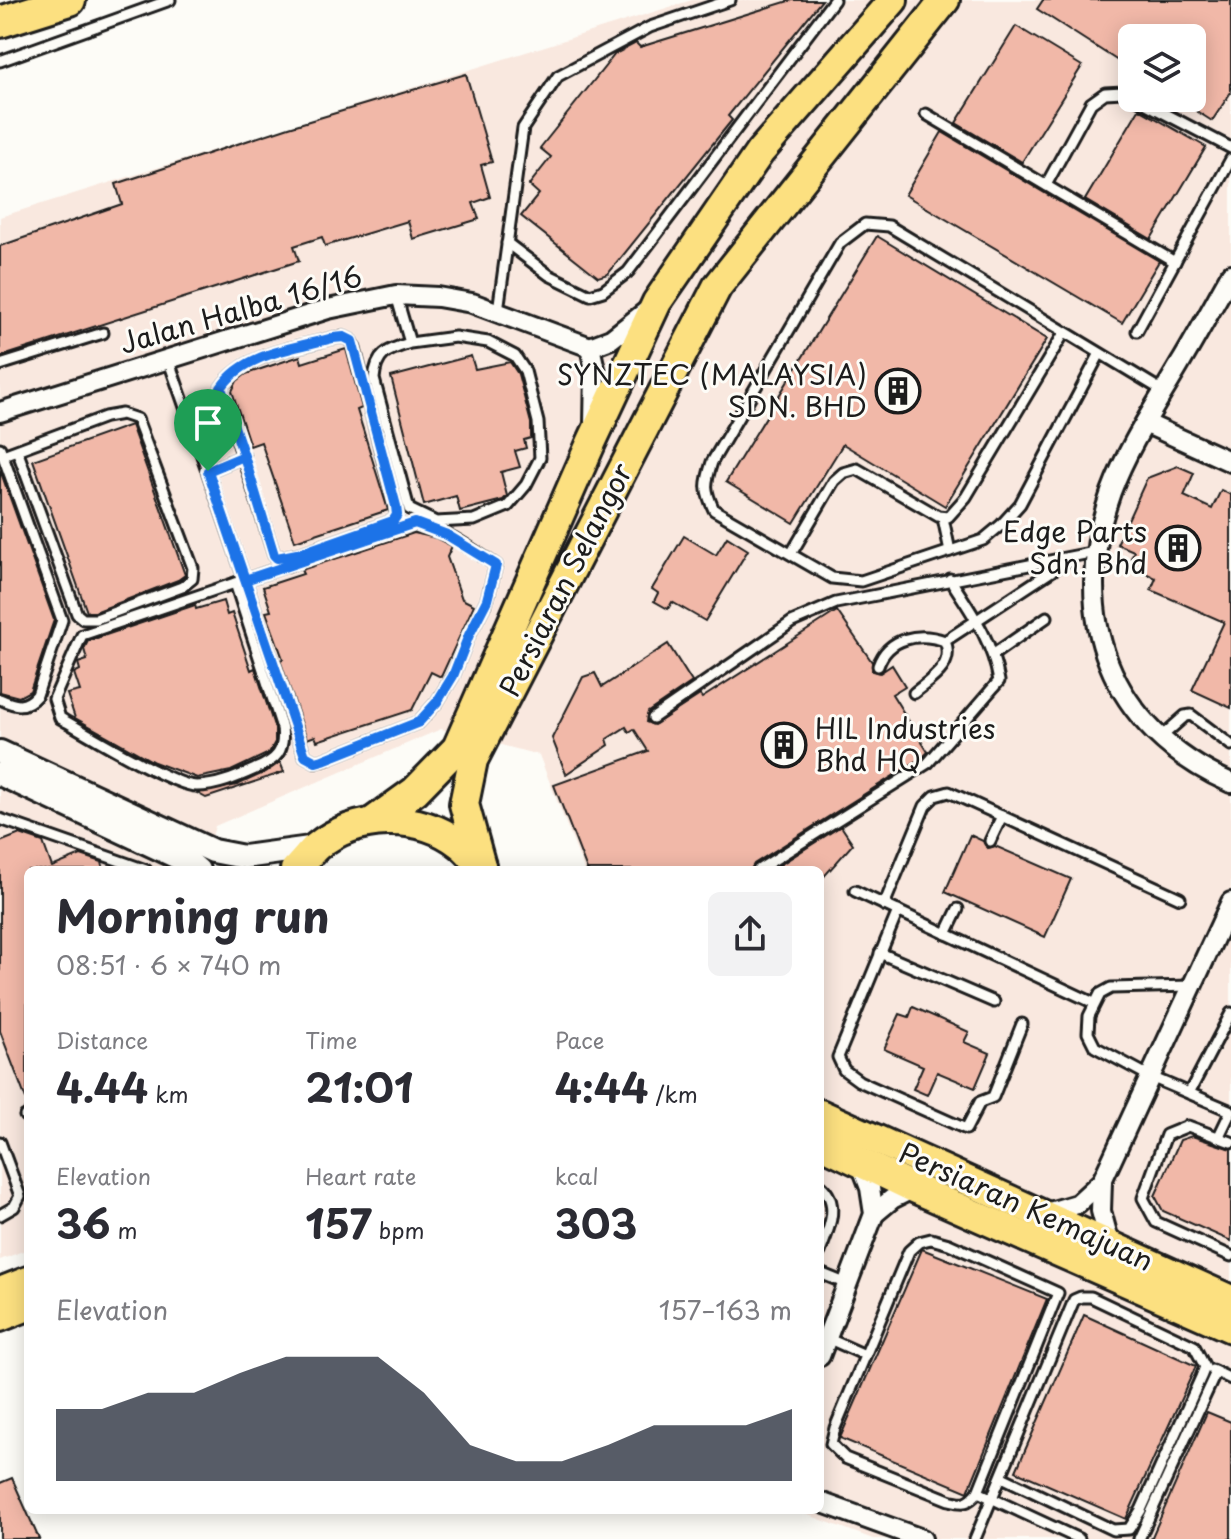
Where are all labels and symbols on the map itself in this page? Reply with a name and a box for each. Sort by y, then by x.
street label: Jalan Halba 16/16 [114,253,367,364]
place label: SYNZTEC (MALAYSIA) SDN. BHD [557,352,867,427]
building icon: SYNZTEC (MALAYSIA) SDN. BHD [874,367,922,415]
pin [174,389,242,471]
street label: Persiaran Selangor [487,455,642,704]
place label: Edge Parts Sdn. Bhd [1003,509,1147,584]
building icon: Edge Parts Sdn. Bhd [1154,524,1202,572]
place label: HIL Industries Bhd HQ [815,706,995,781]
building icon: HIL Industries Bhd HQ [760,721,808,769]
street label: Persiaran Kemajuan [893,1130,1161,1281]

